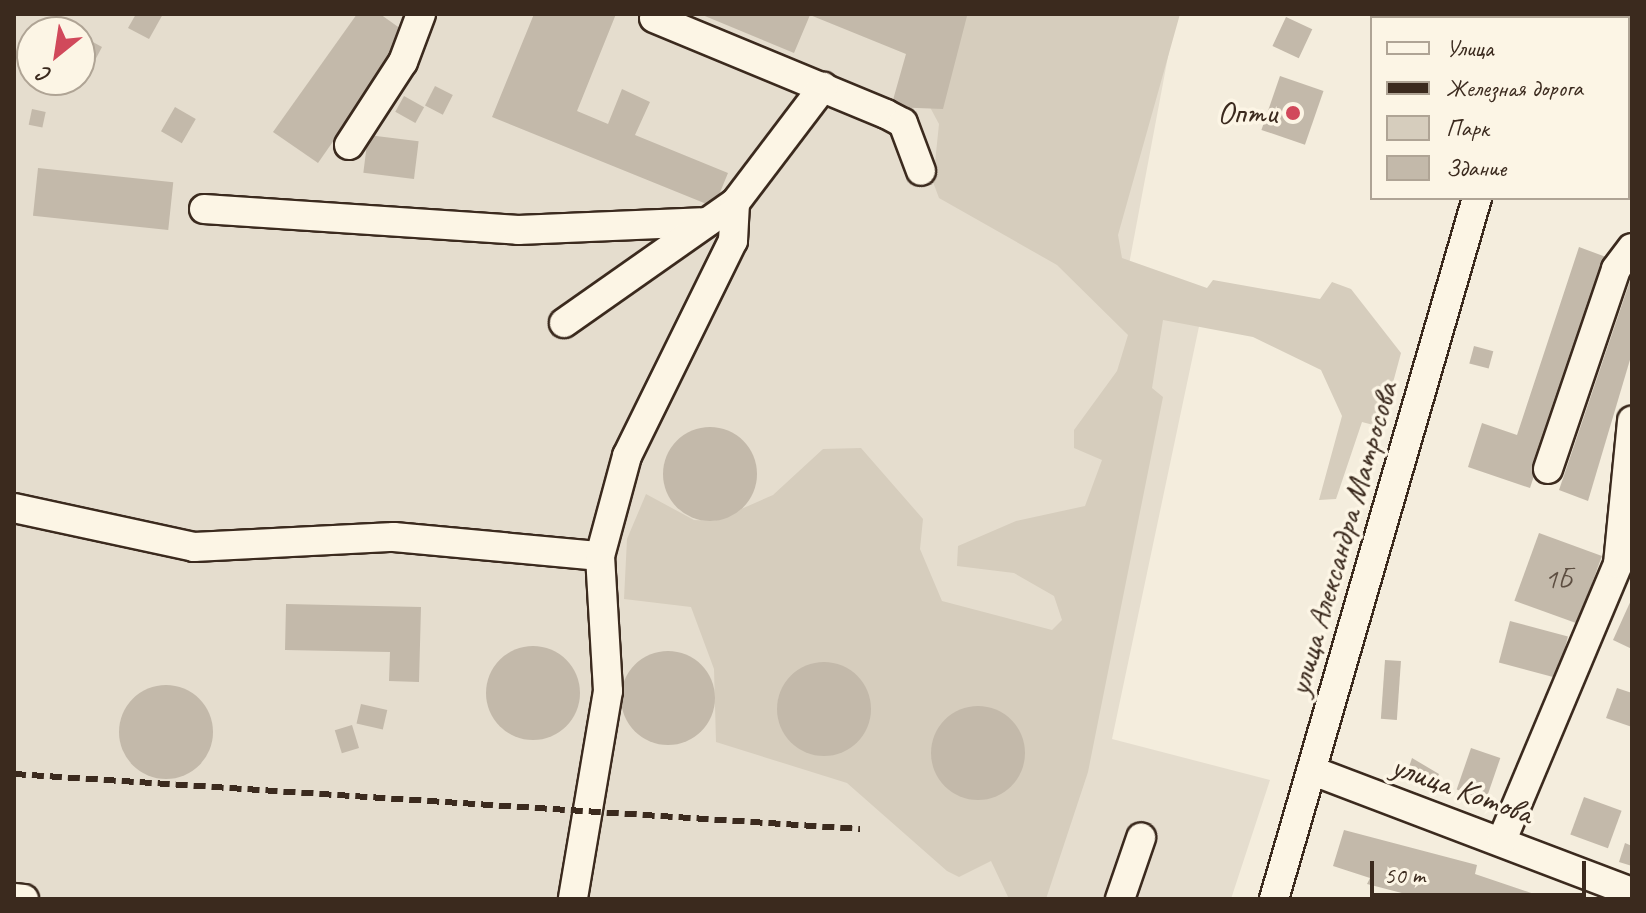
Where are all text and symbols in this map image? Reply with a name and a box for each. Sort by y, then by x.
north arrow [16,16,96,96]
legend [1370,16,1630,200]
text: Улица [1446,33,1494,63]
text: С [33,60,57,90]
text: Железная дорога [1446,73,1583,103]
place label: Опти [1217,94,1277,132]
marker: Опти [1284,104,1302,122]
text: Парк [1446,113,1489,143]
text: Здание [1446,153,1506,183]
street label: улица Александра Матросова [1280,378,1406,700]
house number: 1Б [1545,562,1571,596]
street label: улица Котова [1387,747,1537,833]
scale bar [1374,845,1590,895]
text: 50 m [1384,860,1425,890]

